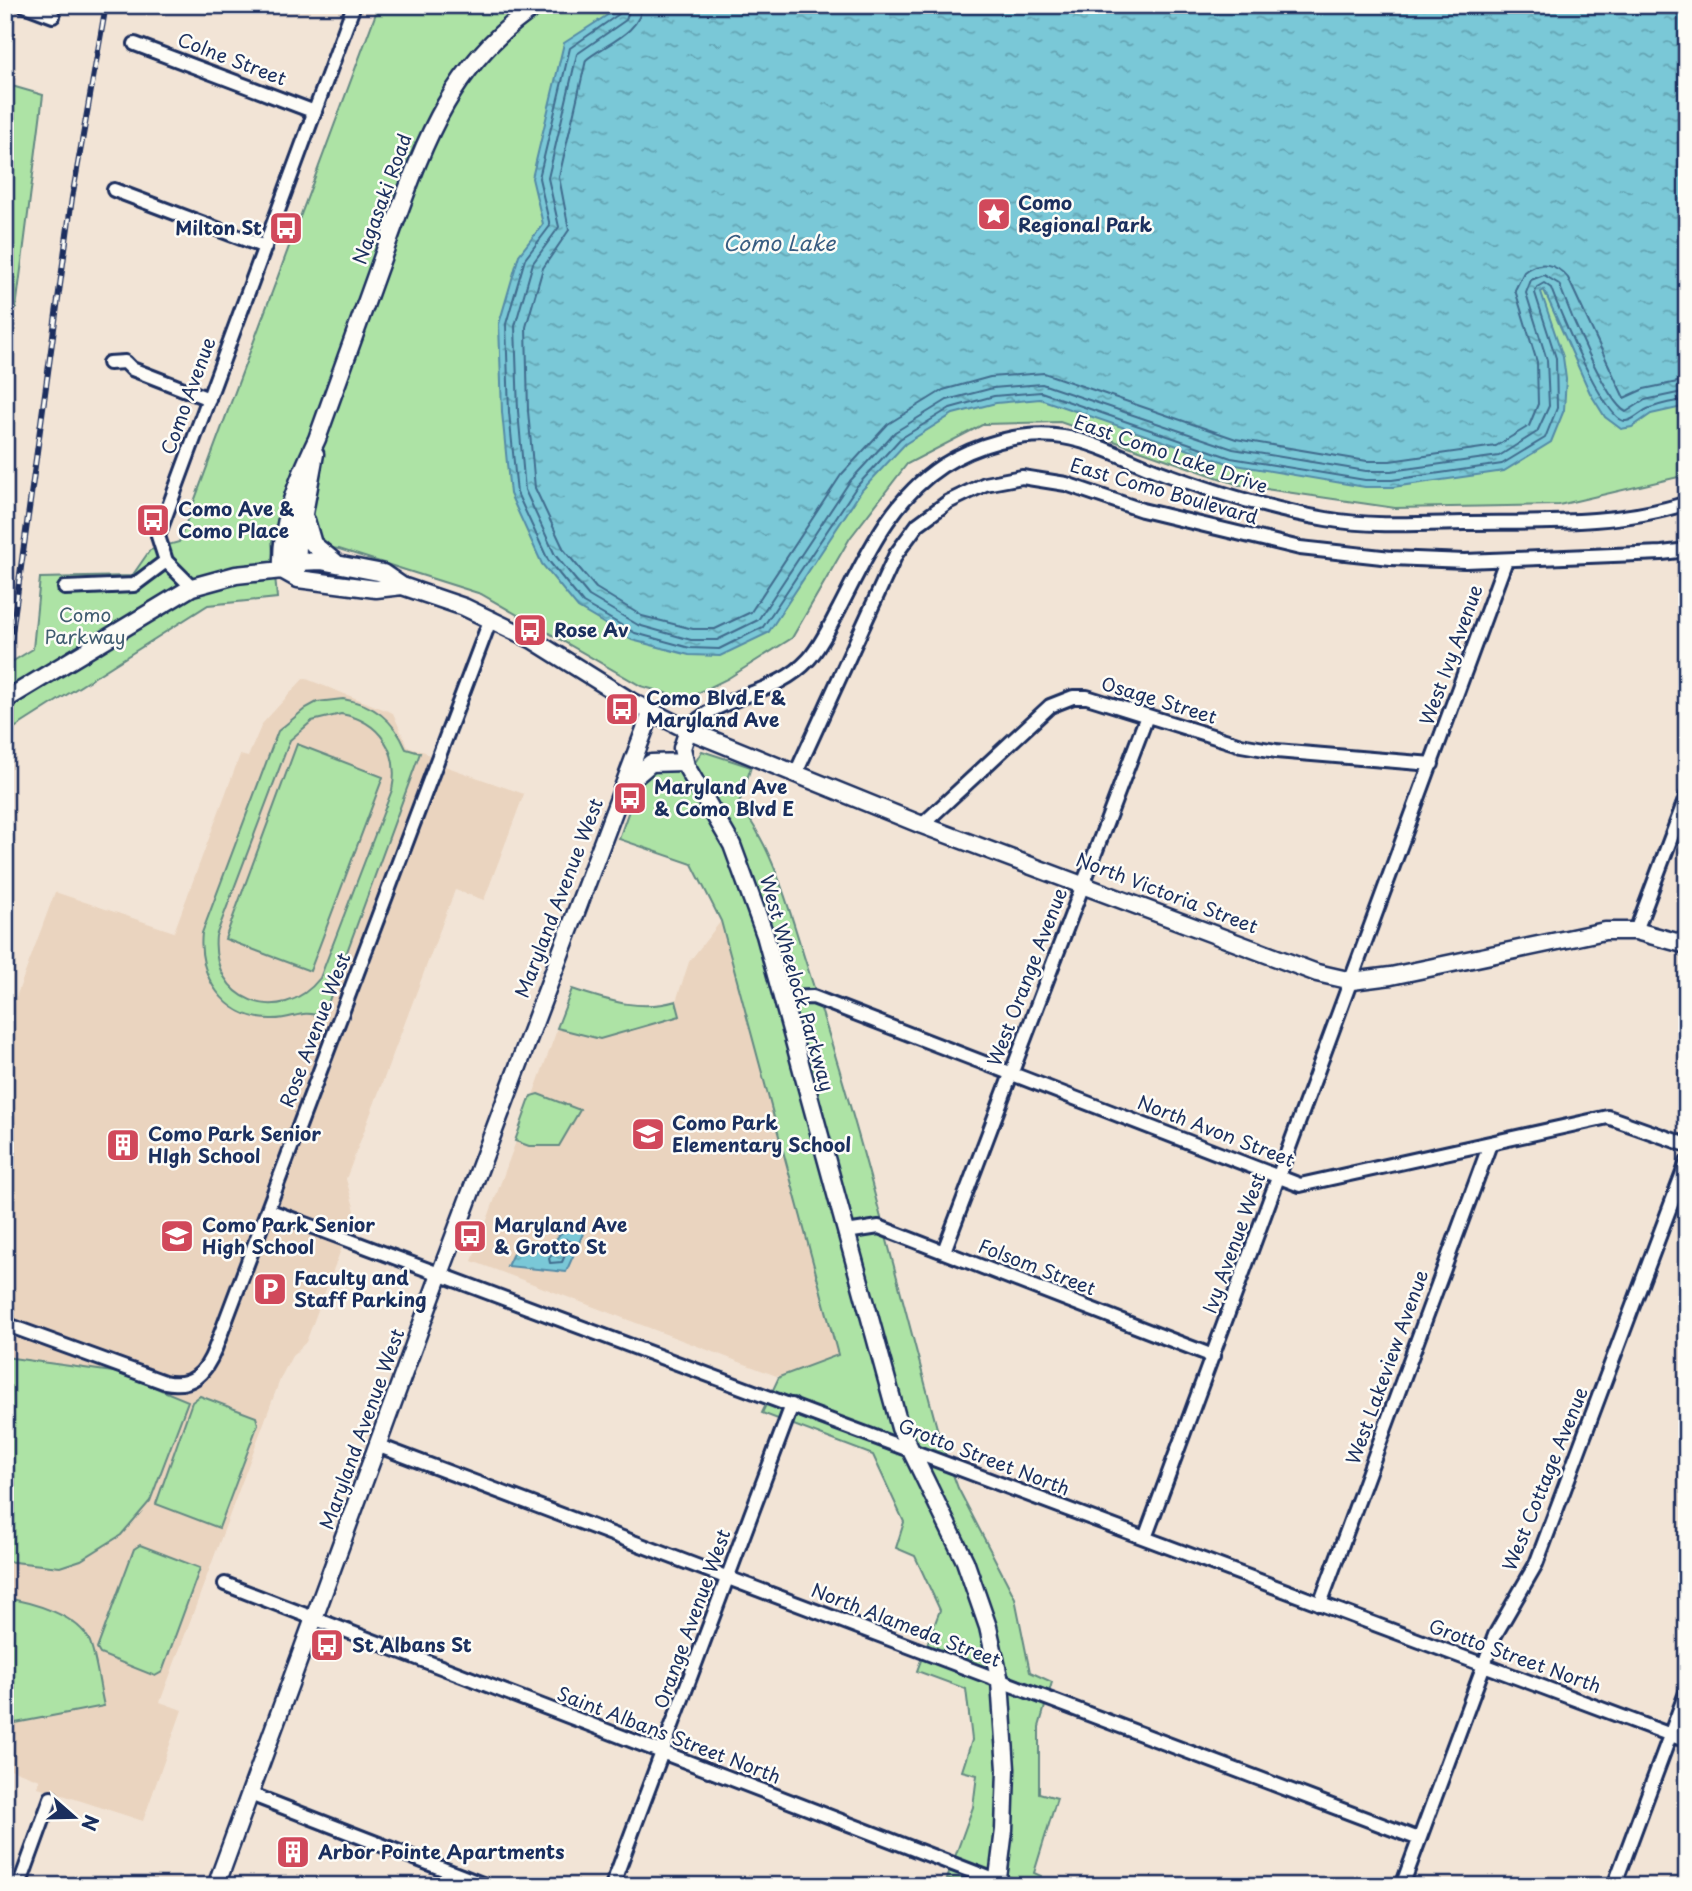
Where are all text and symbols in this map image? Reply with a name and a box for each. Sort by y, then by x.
street label: Colne Street [174,24,291,92]
street label: Nagasaki Road [345,130,418,268]
place label: Como Regional Park [1018,188,1152,238]
place icon: Como Regional Park [975,195,1013,233]
bus stop icon: Milton St [267,209,305,247]
place label: Milton St [175,213,262,241]
water label: Como Lake [723,226,837,258]
street label: Como Avenue [153,333,221,458]
street label: East Como Lake Drive [1071,407,1272,499]
street label: East Como Boulevard [1067,450,1262,530]
place label: Como Ave & Como Place [178,494,295,544]
bus stop icon: Como Ave & Como Place [134,501,172,539]
street label: West Ivy Avenue [1412,581,1488,729]
park label: Como Parkway [45,600,125,650]
bus stop icon: Rose Av [511,611,549,649]
place label: Rose Av [554,615,629,643]
street label: Osage Street [1098,668,1221,730]
place label: Como Blvd E & Maryland Ave [646,683,787,733]
bus stop icon: Como Blvd E & Maryland Ave [603,690,641,728]
place label: Maryland Ave & Como Blvd E [654,772,794,822]
bus stop icon: Maryland Ave & Como Blvd E [611,779,649,817]
street label: Maryland Avenue West [507,793,609,1002]
street label: North Victoria Street [1072,844,1263,940]
street label: West Wheelock Parkway [754,871,842,1094]
street label: West Orange Avenue [979,883,1073,1070]
street label: Rose Avenue West [272,948,357,1111]
street label: North Avon Street [1134,1087,1299,1173]
place label: Como Park Elementary School [672,1108,851,1158]
school or university icon: Como Park Elementary School [629,1115,667,1153]
place label: Como Park Senior HIgh School [148,1119,321,1169]
building icon: Como Park Senior HIgh School [104,1126,142,1164]
street label: Ivy Avenue West [1195,1168,1272,1317]
place label: Como Park Senior High School [202,1210,375,1260]
place label: Maryland Ave & Grotto St [494,1210,627,1260]
school or university icon: Como Park Senior High School [158,1217,196,1255]
bus stop icon: Maryland Ave & Grotto St [451,1217,489,1255]
street label: Folsom Street [975,1231,1100,1301]
place label: Faculty and Staff Parking [294,1263,427,1313]
street label: West Lakeview Avenue [1338,1265,1434,1468]
parking icon: Faculty and Staff Parking [251,1270,289,1308]
street label: Maryland Avenue West [312,1324,411,1533]
street label: West Cottage Avenue [1494,1382,1594,1575]
street label: Grotto Street North [895,1410,1074,1502]
street label: Orange Avenue West [646,1525,737,1712]
street label: North Alameda Street [807,1575,1005,1673]
street label: Grotto Street North [1425,1611,1605,1699]
bus stop icon: St Albans St [308,1626,346,1664]
place label: St Albans St [352,1630,472,1658]
street label: Saint Albans Street North [553,1678,785,1790]
north arrow [38,1783,108,1853]
text: N [75,1811,107,1835]
building icon: Arbor Pointe Apartments [274,1833,312,1871]
place label: Arbor Pointe Apartments [317,1837,565,1865]

